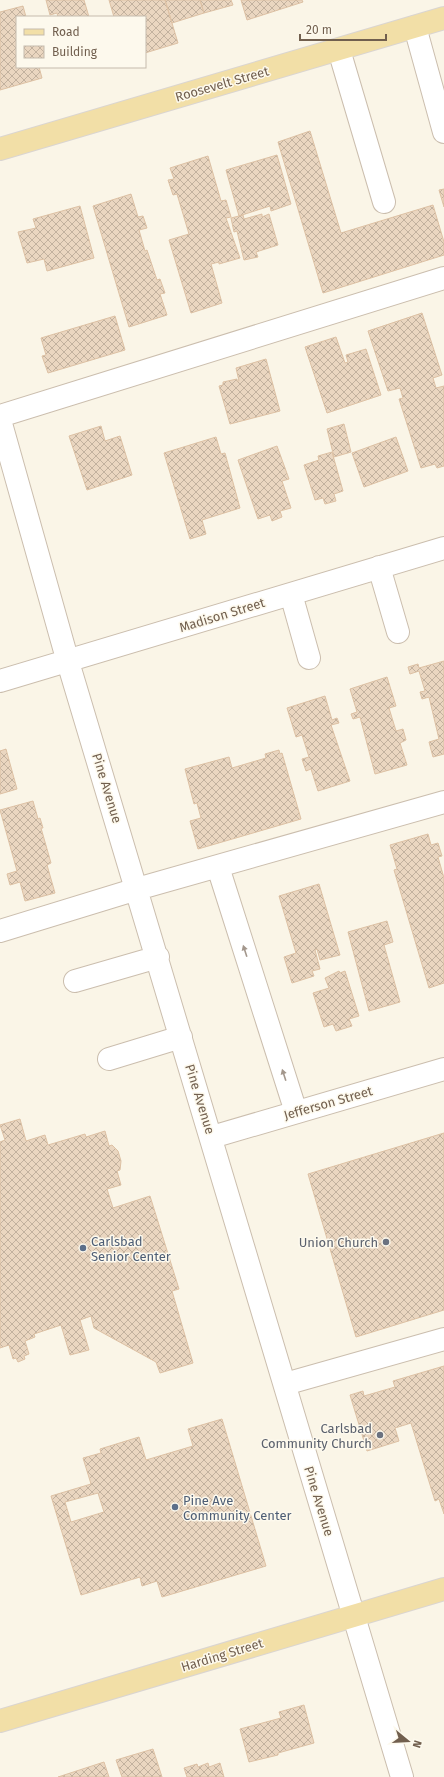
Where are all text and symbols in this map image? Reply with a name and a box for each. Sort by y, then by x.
legend [16,16,146,68]
scale bar [300,16,386,42]
text: 20 m [306,23,332,37]
text: Road [52,25,80,39]
text: Building [52,45,98,59]
street label: Roosevelt Street [173,63,271,105]
street label: Madison Street [177,595,267,635]
street label: Pine Avenue [89,751,125,825]
one-way arrow [242,945,248,957]
street label: Pine Avenue [182,1062,218,1136]
one-way arrow [281,1069,287,1081]
street label: Jefferson Street [282,1083,374,1123]
place label: Carlsbad Senior Center [91,1234,171,1264]
place label: Union Church [299,1235,378,1250]
marker: Union Church [381,1237,391,1247]
marker: Carlsbad Senior Center [78,1243,88,1253]
place label: Carlsbad Community Church [261,1421,372,1451]
marker: Carlsbad Community Church [375,1430,385,1440]
street label: Pine Avenue [301,1464,337,1538]
place label: Pine Ave Community Center [183,1493,292,1523]
marker: Pine Ave Community Center [170,1502,180,1512]
street label: Harding Street [179,1635,265,1675]
north arrow [388,1721,428,1761]
text: N [410,1738,424,1749]

